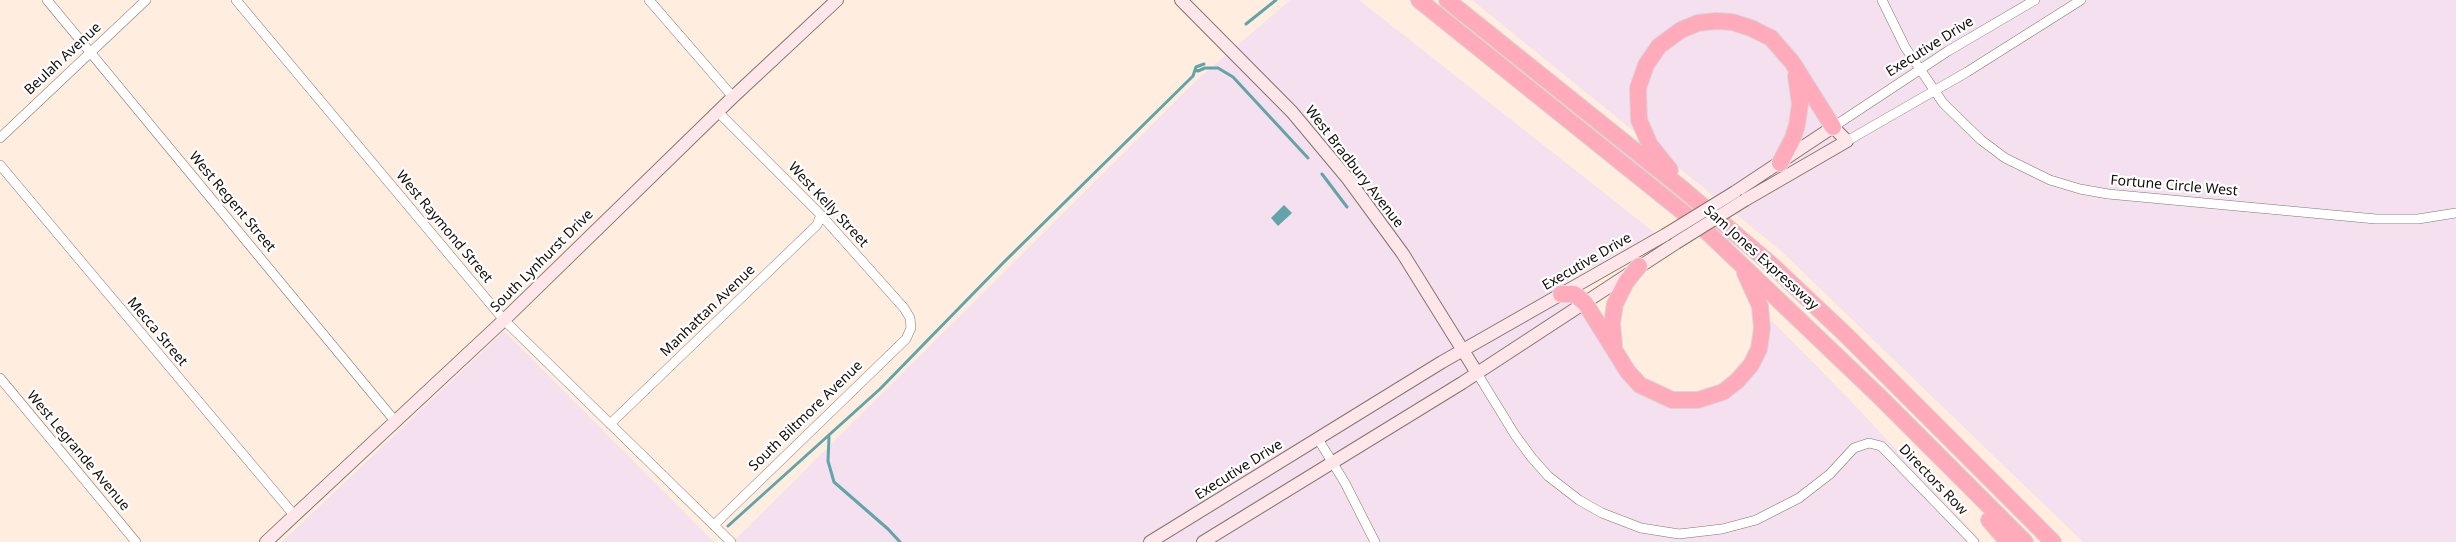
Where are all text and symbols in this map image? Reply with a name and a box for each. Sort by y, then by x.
street label: Executive Drive [1883,13,1977,81]
street label: Beulah Avenue [21,19,105,99]
street label: West Bradbury Avenue [1301,103,1407,231]
street label: West Regent Street [185,149,279,255]
street label: West Kelly Street [784,159,872,251]
street label: West Raymond Street [392,167,496,287]
street label: Fortune Circle West [2110,172,2238,200]
street label: Sam Jones Expressway [1700,202,1822,314]
street label: South Lynhurst Drive [487,206,597,316]
street label: Executive Drive [1539,230,1635,294]
street label: Manhattan Avenue [657,262,759,360]
street label: Mecca Street [123,294,191,370]
street label: South Biltmore Avenue [746,357,866,475]
street label: West Legrande Avenue [23,388,133,514]
street label: Executive Drive [1192,436,1286,504]
street label: Directors Row [1895,441,1971,519]

